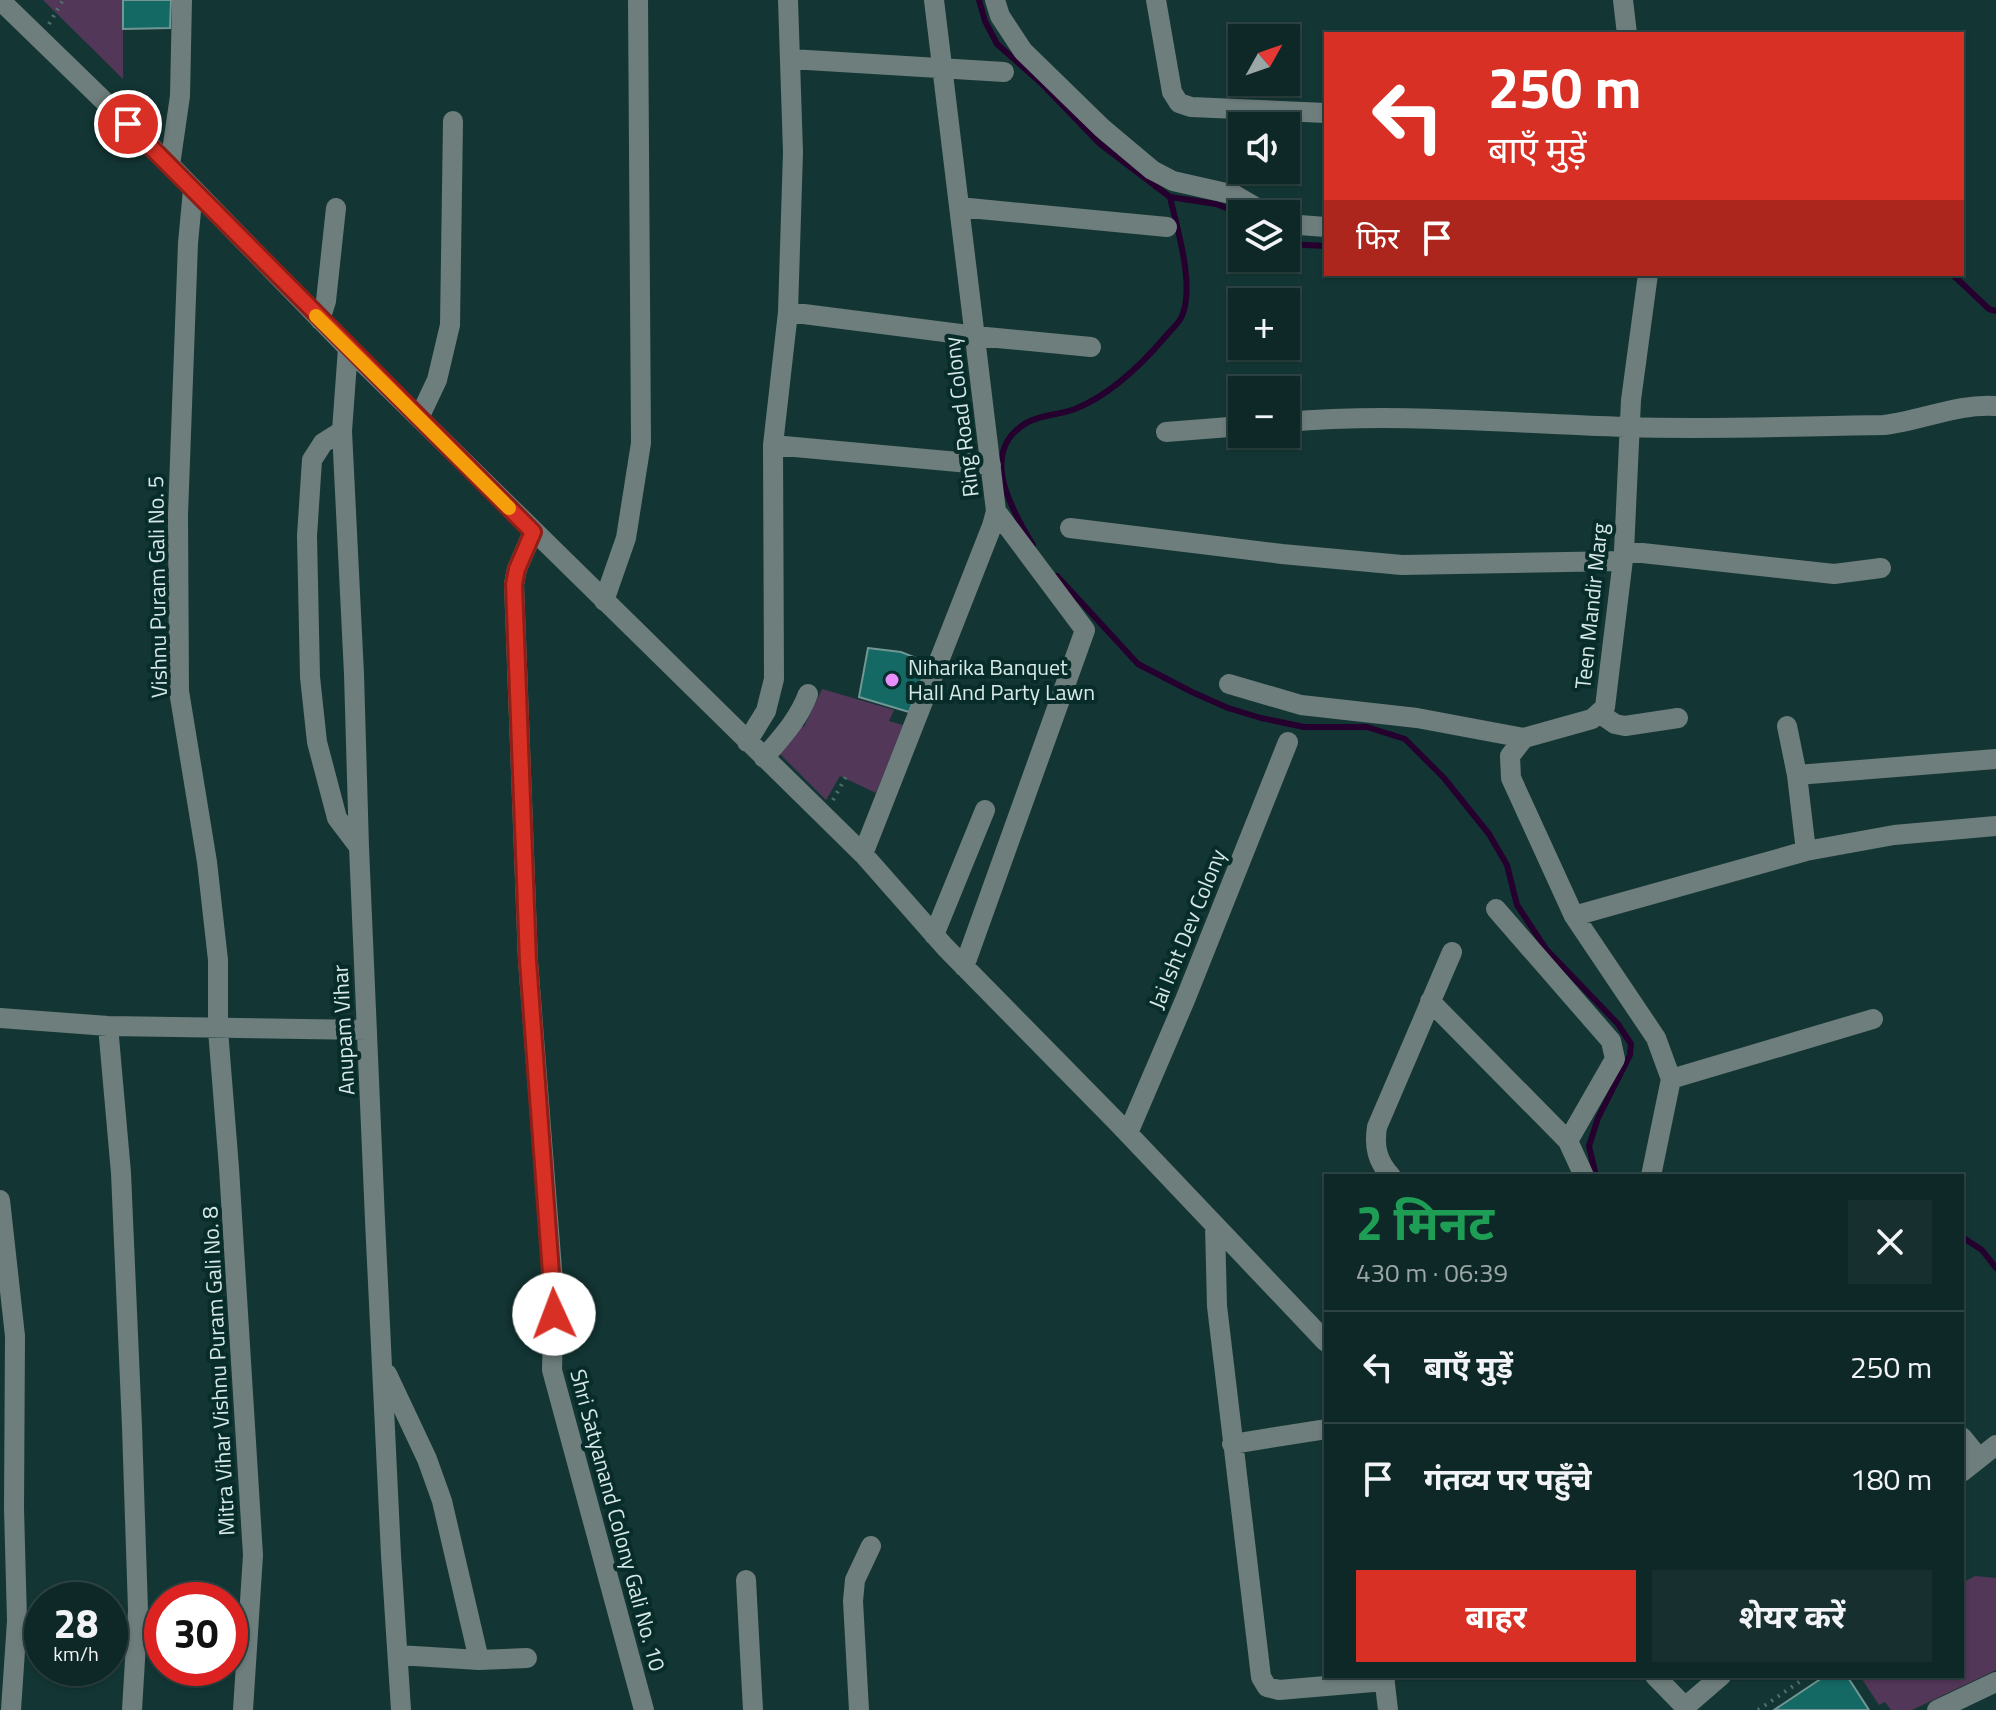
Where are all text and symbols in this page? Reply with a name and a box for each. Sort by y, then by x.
north arrow [1228,24,1300,96]
map controls [1228,24,1300,448]
text: 250 m [1488,45,1641,130]
icon: left [1356,64,1460,168]
pin [94,90,162,158]
icon: arrive [106,102,150,146]
button: sound [1228,112,1300,184]
text: बाएँ मुड़ें [1488,122,1587,177]
button: layers [1228,200,1300,272]
text: फिर [1356,215,1399,261]
icon: arrive [1415,216,1459,260]
button: + [1228,288,1300,360]
street label: Ring Road Colony [934,335,988,499]
button: − [1228,376,1300,448]
street label: Vishnu Puram Gali No. 5 [138,476,176,698]
street label: Teen Mandir Marg [1565,521,1617,691]
place label: Niharika Banquet Hall And Party Lawn [908,650,1095,709]
marker: Niharika Banquet Hall And Party Lawn [883,671,901,689]
street label: Jai Isht Dev Colony [1139,844,1235,1014]
street label: Anupam Vihar [323,964,363,1096]
text: 2 मिनट [1356,1186,1494,1259]
button: close [1848,1200,1932,1284]
street label: Mitra Vihar Vishnu Puram Gali No. 8 [192,1206,244,1536]
text: 430 m · 06:39 [1356,1253,1508,1292]
position arrow [512,1272,596,1356]
text: बाएँ मुड़ें [1424,1344,1513,1390]
text: 250 m [1850,1344,1932,1390]
icon: left [1356,1345,1400,1389]
street label: Shri Satyanand Colony Gali No. 10 [561,1365,675,1675]
text: गंतव्य पर पहुँचे [1424,1456,1591,1502]
text: 180 m [1850,1456,1932,1502]
icon: arrive [1356,1457,1400,1501]
button: बाहर [1356,1570,1636,1662]
button: शेयर करें [1652,1570,1932,1662]
speed limit sign: 30 [144,1582,248,1686]
text: 28 [54,1593,98,1654]
text: km/h [53,1638,99,1669]

